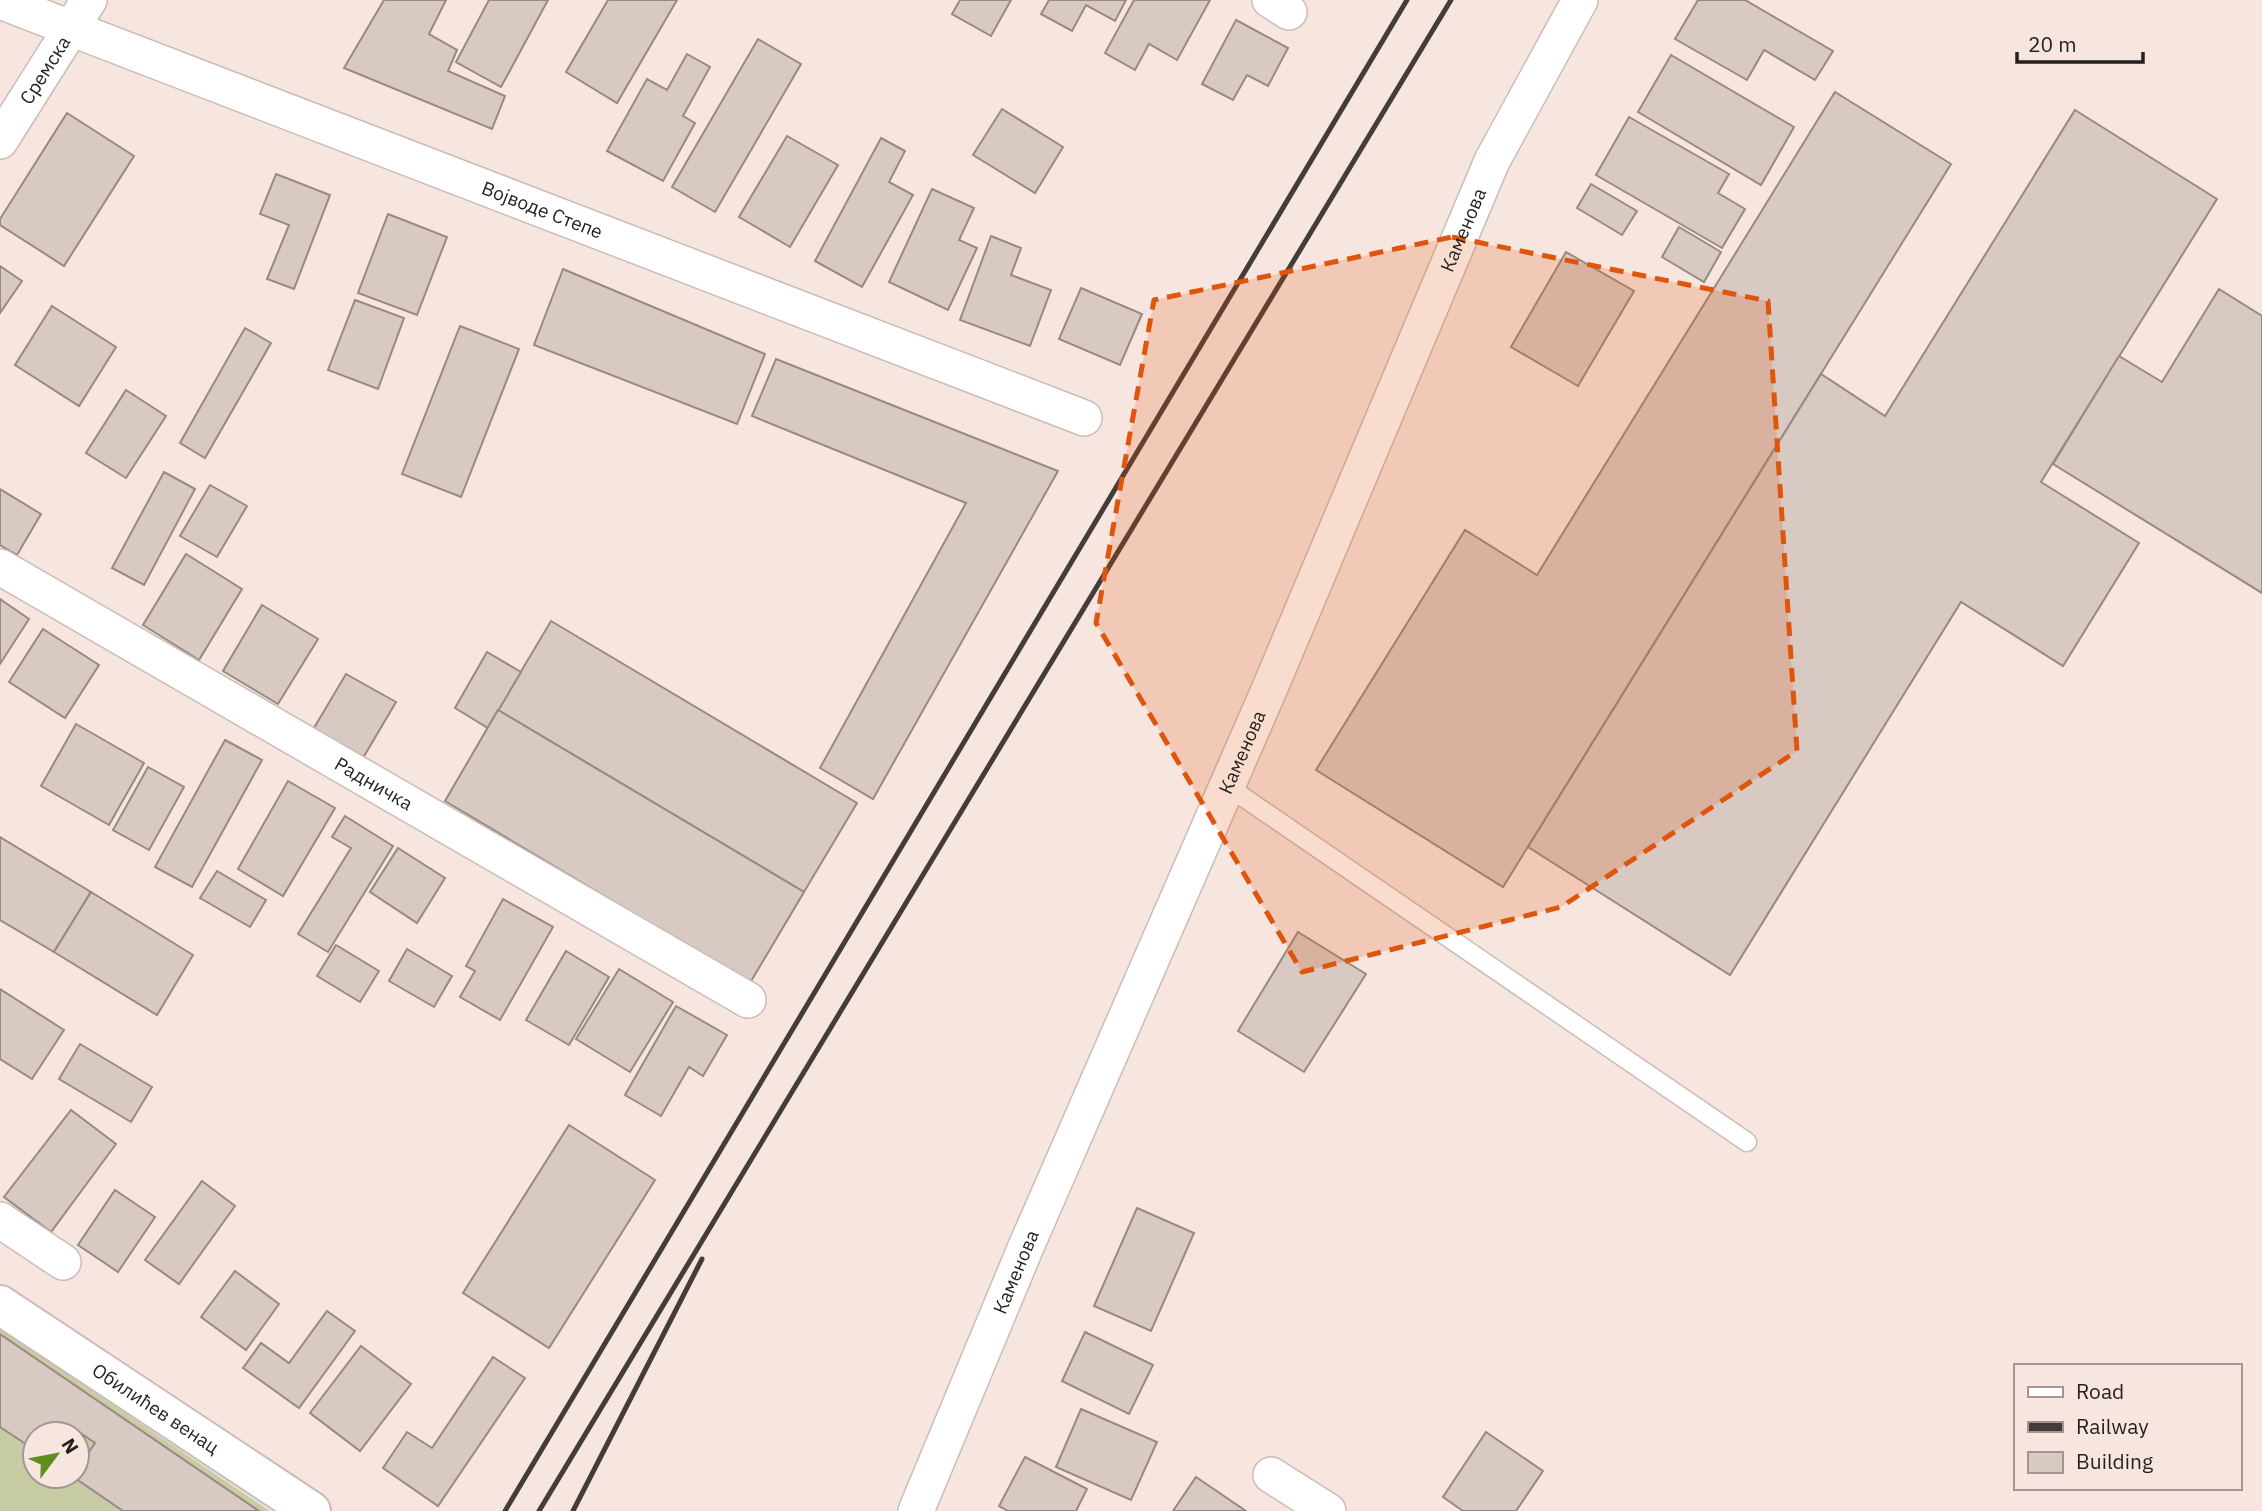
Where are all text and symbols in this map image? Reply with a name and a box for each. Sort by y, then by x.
scale bar [2017,21,2143,65]
text: 20 m [2028,30,2077,58]
street label: Сремска [14,31,75,109]
street label: Војводе Степе [478,175,606,244]
street label: Каменова [1435,184,1491,275]
street label: Каменова [1213,707,1271,798]
street label: Радничка [331,751,417,815]
street label: Каменова [987,1226,1044,1317]
street label: Обилићев венац [88,1358,224,1459]
legend [2014,1364,2241,1490]
text: Road [2076,1377,2124,1405]
text: Railway [2076,1412,2149,1440]
north arrow [21,1420,91,1490]
text: N [57,1434,84,1458]
text: Building [2076,1447,2153,1475]

